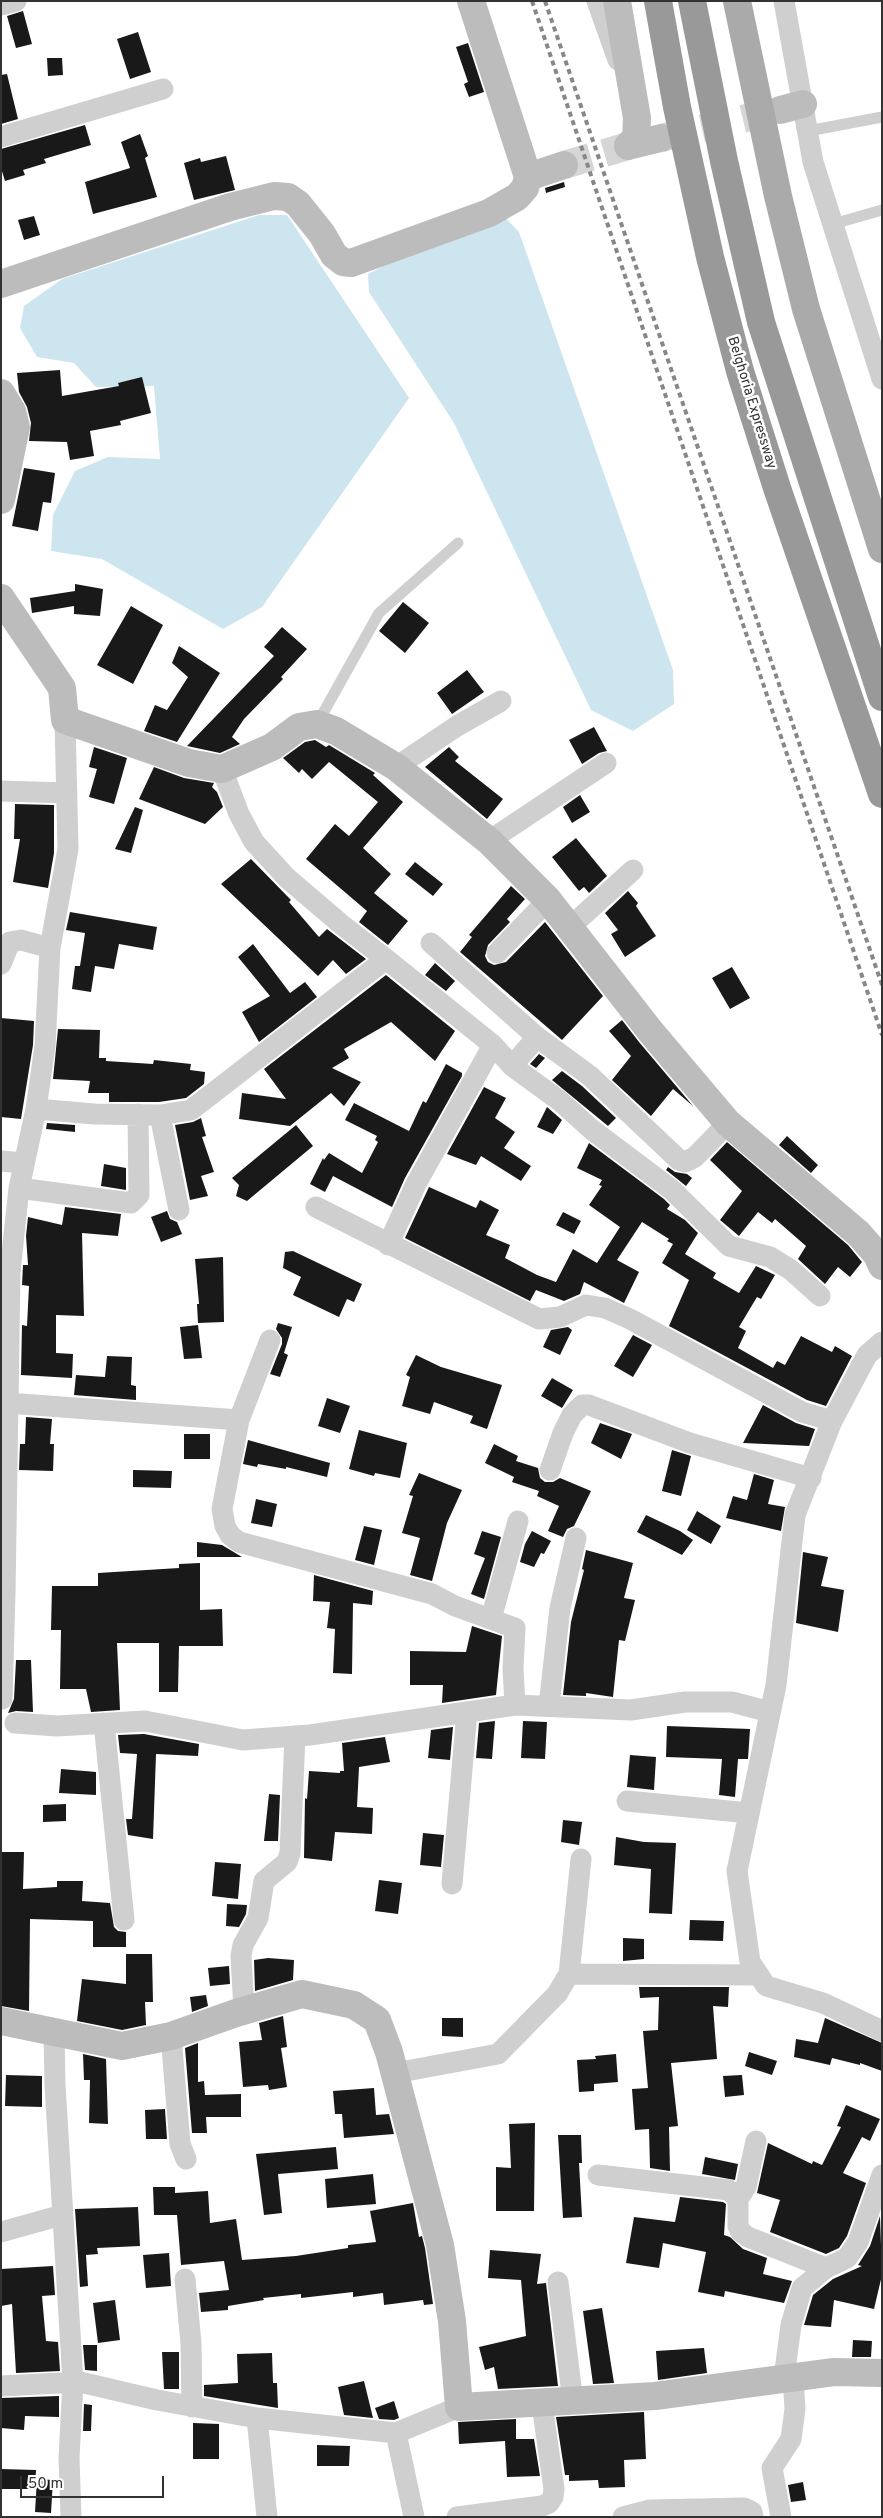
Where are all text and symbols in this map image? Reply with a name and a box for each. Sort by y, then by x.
street label: Belghoria Expressway [723,335,779,471]
scale bar [22,2466,166,2498]
text: 50 m [28,2475,63,2494]

